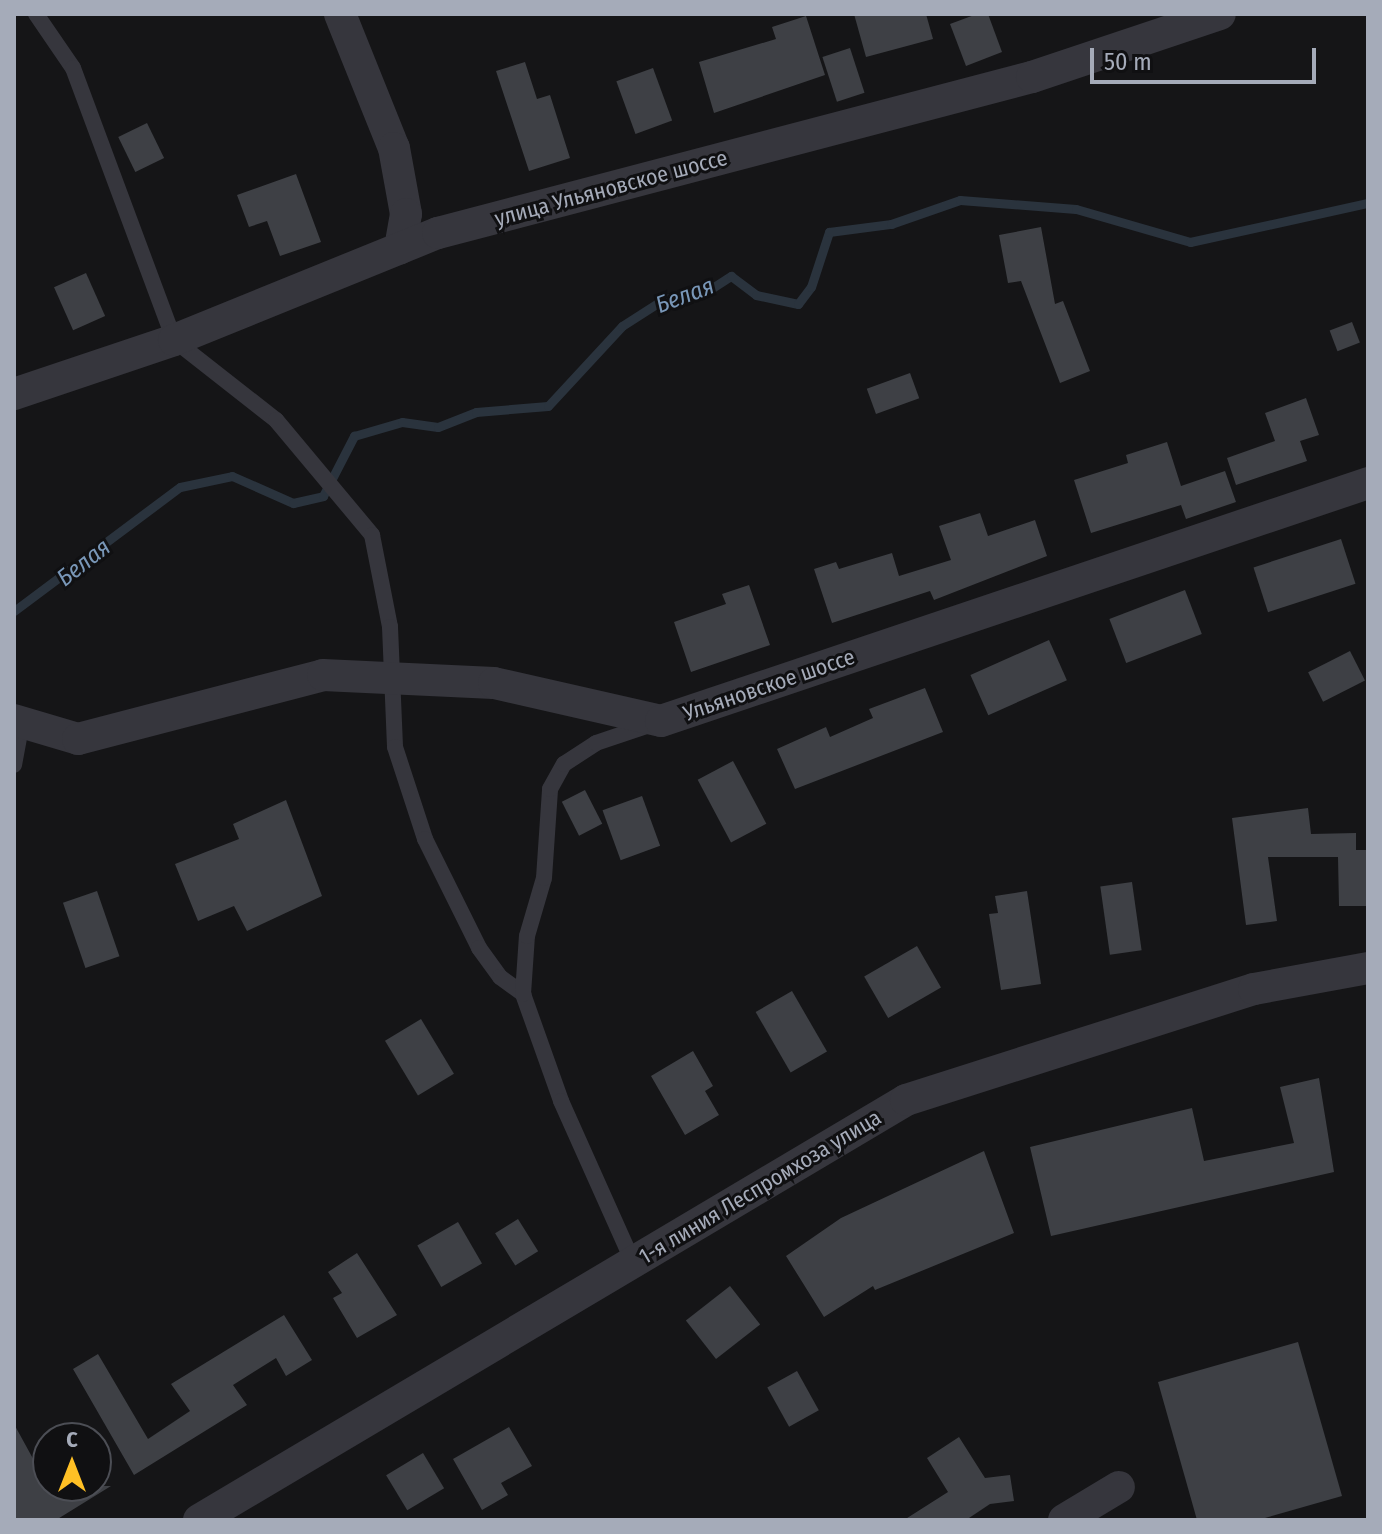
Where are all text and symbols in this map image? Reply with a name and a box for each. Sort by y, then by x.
scale bar [1094,32,1320,82]
text: 50 m [1104,48,1152,76]
street label: улица Ульяновское шоссе [492,144,730,232]
water label: Белая [652,272,718,320]
water label: Белая [51,533,117,593]
street label: Ульяновское шоссе [680,643,858,727]
street label: 1-я линия Леспромхоза улица [634,1104,886,1270]
north arrow [32,1422,112,1502]
text: С [66,1426,78,1453]

